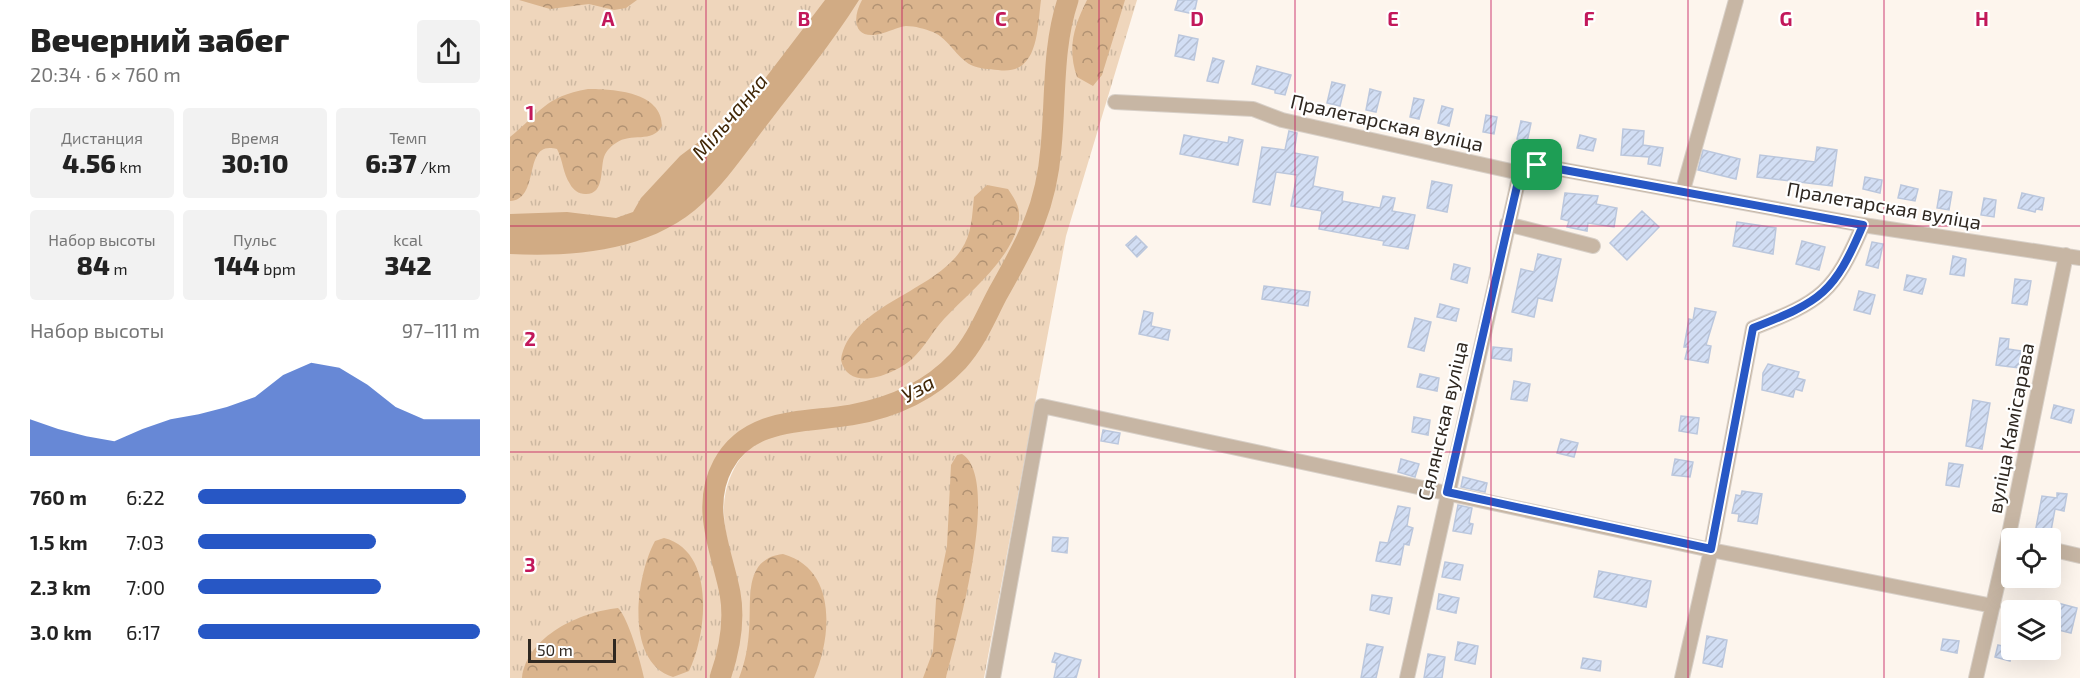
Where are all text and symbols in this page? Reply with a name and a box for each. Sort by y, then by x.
text: A [601,6,615,30]
text: B [798,6,810,30]
text: C [995,6,1007,30]
text: D [1190,6,1204,30]
text: E [1387,6,1399,30]
text: F [1583,6,1595,30]
text: G [1780,6,1792,30]
text: H [1975,6,1989,30]
text: Вечерний забег [30,19,289,59]
button: share [417,20,480,83]
text: 20:34 · 6 × 760 m [30,62,181,86]
water label: Мільчанка [686,68,772,164]
street label: Пралетарская вуліца [1288,88,1486,157]
text: 1 [526,100,534,124]
text: Дистанция [61,128,143,147]
text: Время [231,128,279,147]
text: Темп [389,128,427,147]
pin [1511,139,1562,190]
text: 4.56 [62,147,116,178]
text: 30:10 [221,147,289,178]
text: 6:37 [365,147,417,178]
icon: arrive [1520,148,1553,181]
text: km [116,157,142,176]
text: /km [417,157,451,176]
street label: Пралетарская вуліца [1785,176,1983,235]
text: Набор высоты [48,230,156,249]
text: Пульс [233,230,277,249]
text: kcal [393,230,423,249]
text: 84 [77,249,110,280]
text: 144 [214,249,260,280]
text: 342 [384,249,432,280]
text: m [110,259,127,278]
text: bpm [260,259,296,278]
text: Набор высоты [30,318,164,342]
text: 97–111 m [402,318,480,342]
text: 2 [524,326,536,350]
street label: Сялянская вуліца [1412,339,1473,503]
street label: вуліца Камісарава [1982,340,2039,515]
water label: Уза [896,368,938,407]
text: 760 m [30,485,87,509]
text: 6:22 [126,485,165,509]
map controls [2001,528,2061,660]
button: locate [2001,528,2061,588]
text: 1.5 km [30,530,88,554]
text: 7:03 [126,530,164,554]
text: 3 [524,552,536,576]
text: 2.3 km [30,575,91,599]
text: 7:00 [126,575,165,599]
button: layers [2001,600,2061,660]
text: 3.0 km [30,620,92,644]
text: 6:17 [126,620,160,644]
scale bar [528,636,616,664]
text: 50 m [537,640,573,659]

